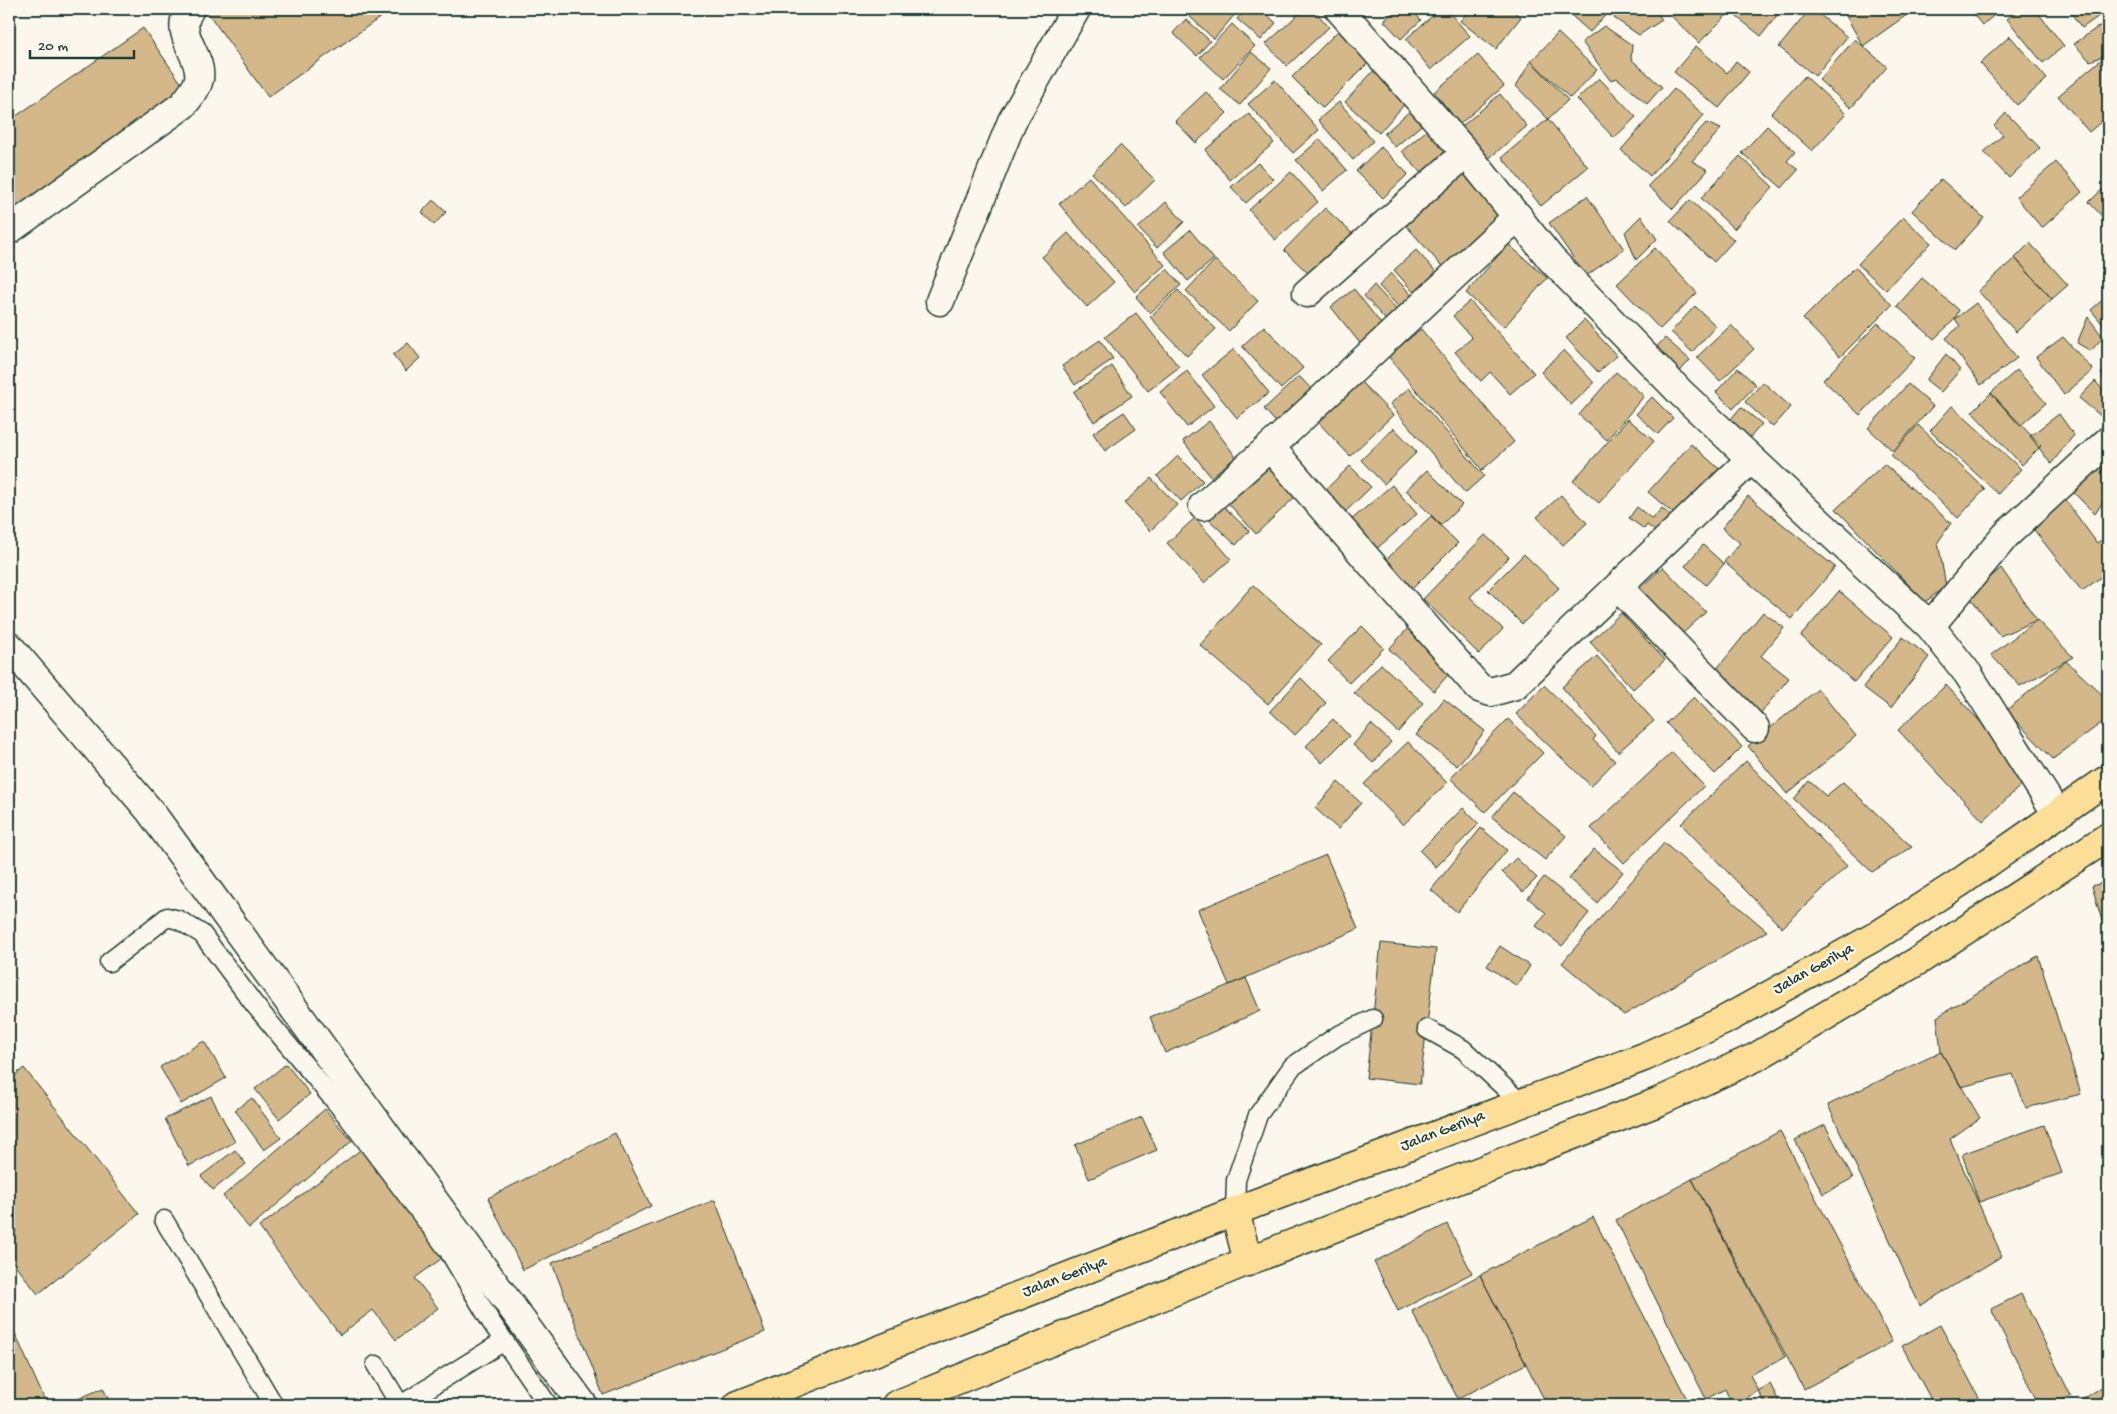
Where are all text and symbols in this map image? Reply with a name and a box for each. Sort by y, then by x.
scale bar [30,28,134,60]
text: 20 m [38,38,68,56]
street label: Jalan Gerilya [1771,940,1858,1000]
street label: Jalan Gerilya [1398,1107,1489,1157]
street label: Jalan Gerilya [1020,1253,1111,1303]

